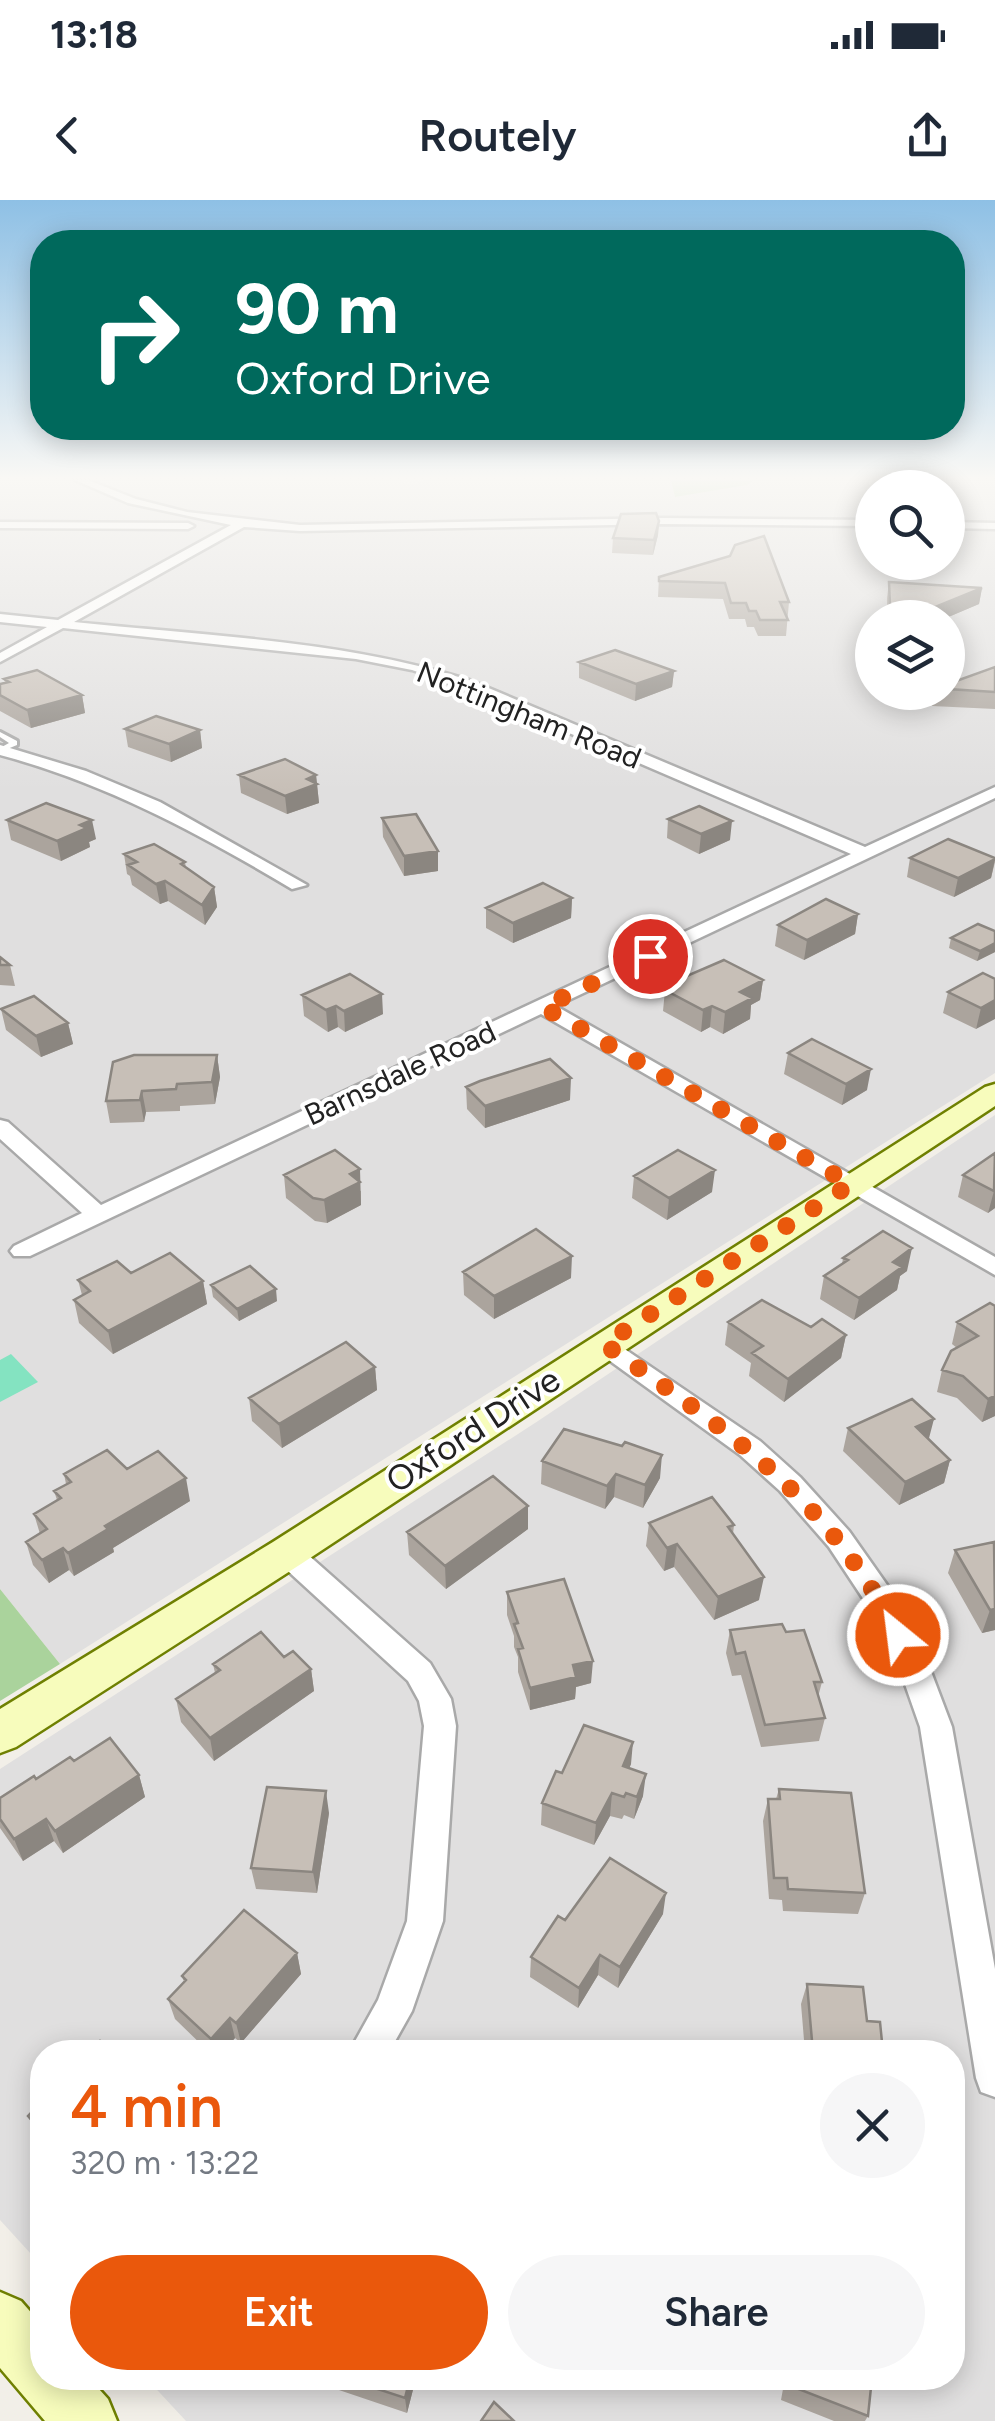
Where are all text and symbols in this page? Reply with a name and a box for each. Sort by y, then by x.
text: 13:18 [50,12,138,58]
icon: back [40,108,95,163]
text: Routely [418,108,577,162]
icon: share [900,108,955,163]
text: 90 m [235,266,399,351]
icon: right [70,270,200,400]
text: Oxford Drive [235,351,491,405]
map controls [855,470,965,710]
button: search [855,470,965,580]
button: layers [855,600,965,710]
street label: Nottingham Road [411,653,647,777]
pin [608,914,693,999]
icon: arrive [623,929,678,984]
street label: Barnsdale Road [298,1013,502,1133]
street label: Oxford Drive [378,1358,568,1502]
position arrow [846,1583,950,1687]
text: 4 min [70,2070,223,2142]
button: close [820,2073,925,2178]
text: 320 m · 13:22 [70,2144,259,2182]
button: Exit [70,2255,488,2370]
button: Share [508,2255,925,2370]

